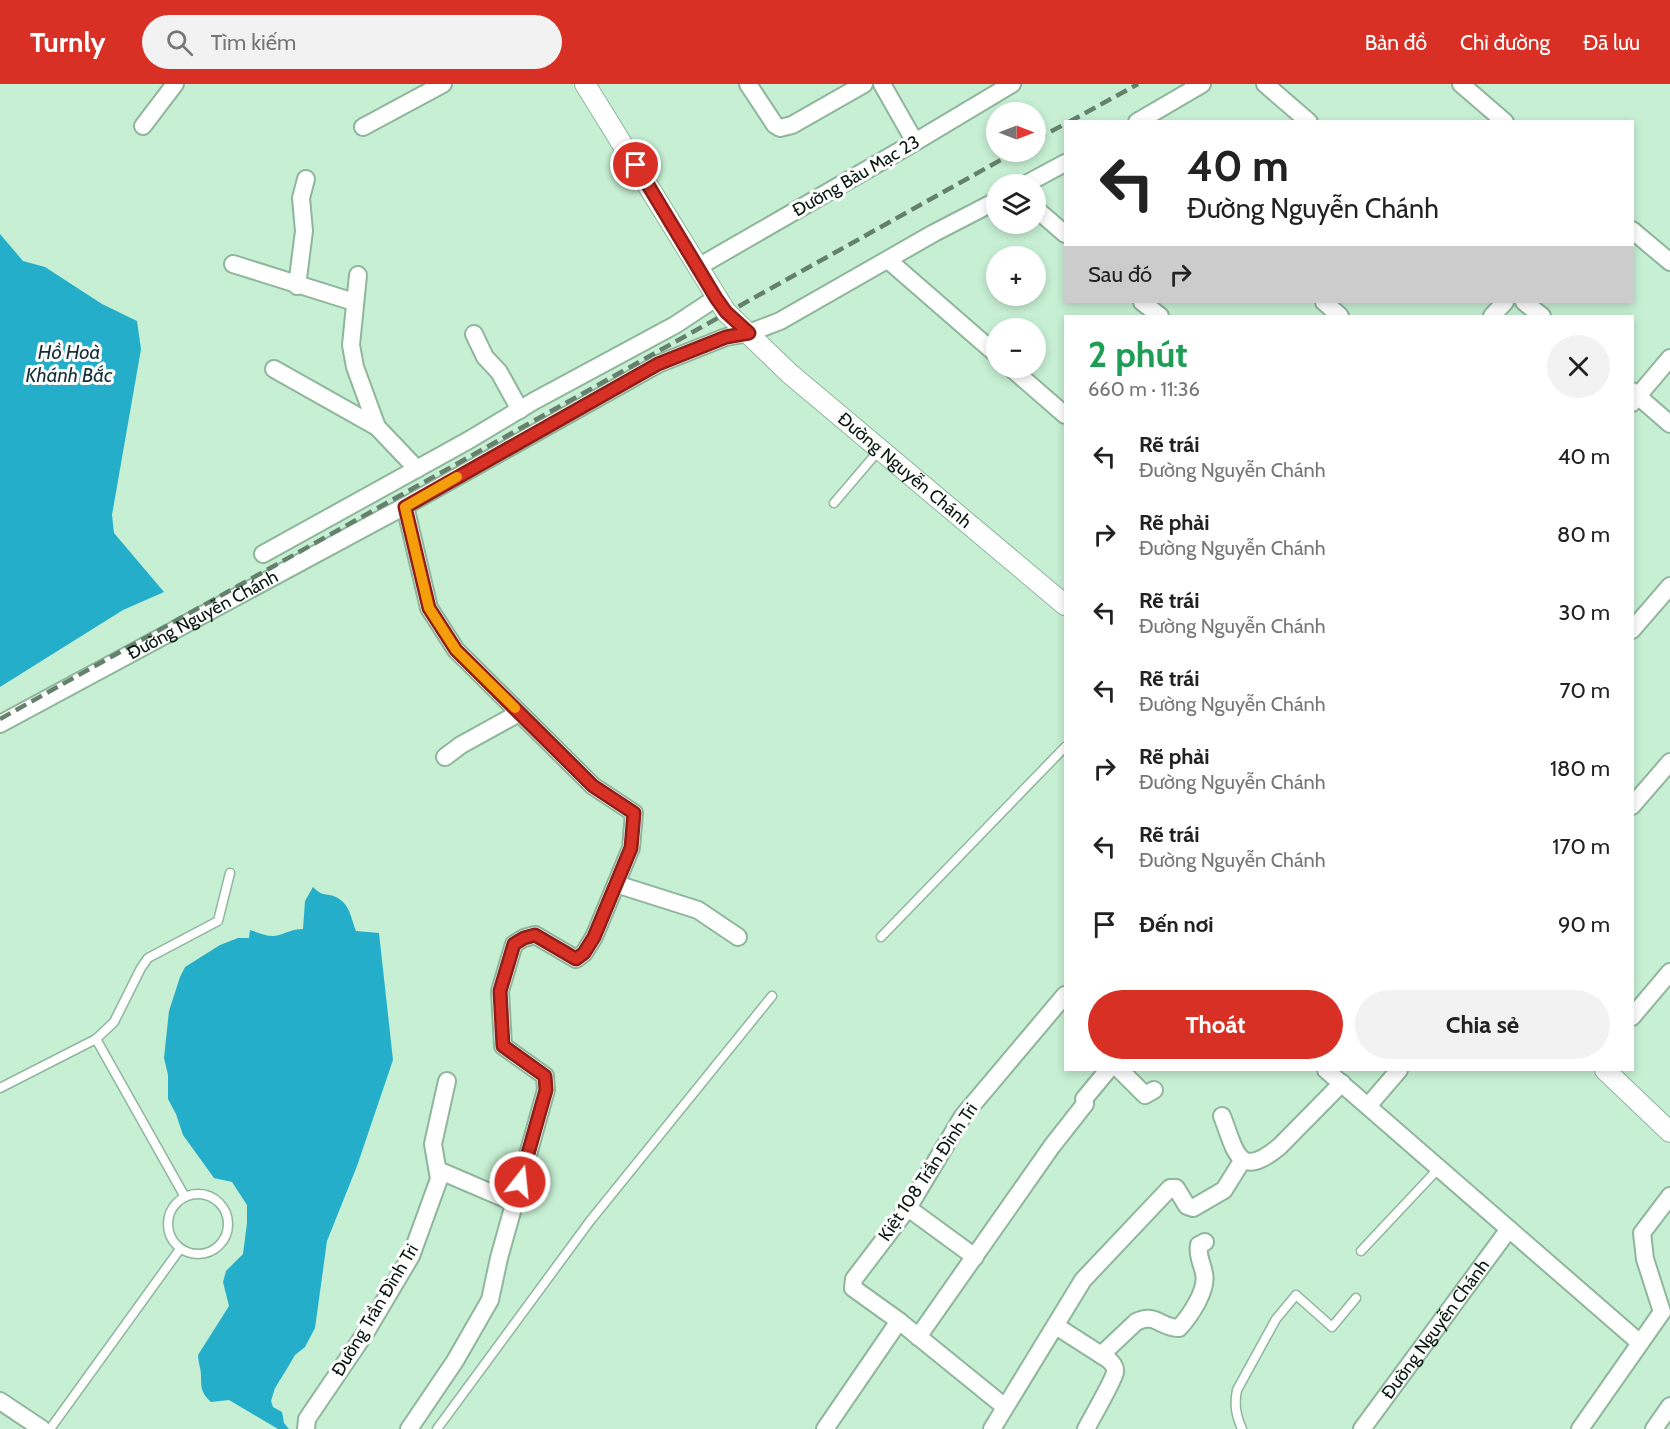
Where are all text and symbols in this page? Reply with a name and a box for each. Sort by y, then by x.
search box [142,15,562,69]
text: Turnly [30,25,106,59]
icon: search [163,26,196,59]
text: Tìm kiếm [211,29,296,56]
text: Bản đồ [1365,30,1427,55]
text: Chỉ đường [1460,30,1550,55]
text: Đã lưu [1583,30,1640,55]
north arrow [986,102,1046,162]
map controls [986,102,1046,378]
street label: Đường Bàu Mạc 23 [789,131,923,221]
pin [610,139,661,190]
text: 40 m [1187,140,1289,192]
icon: left [1088,144,1166,222]
icon: arrive [619,148,652,181]
button: layers [986,174,1046,234]
text: Đường Nguyễn Chánh [1187,192,1439,225]
button: + [986,246,1046,306]
icon: right [1164,258,1197,291]
text: Sau đó [1088,261,1152,288]
button: − [986,318,1046,378]
text: 2 phút [1088,332,1188,376]
button: close [1547,335,1610,398]
water label: Hồ Hoà Khánh Bắc [26,340,113,387]
text: 660 m · 11:36 [1088,377,1200,401]
street label: Đường Nguyễn Chánh [833,408,976,533]
text: Rẽ trái [1139,431,1200,458]
icon: left [1088,440,1121,473]
text: 40 m [1558,443,1610,470]
text: Đường Nguyễn Chánh [1139,458,1326,482]
text: Rẽ phải [1139,509,1210,536]
icon: right [1088,518,1121,551]
text: 80 m [1557,521,1610,548]
text: Đường Nguyễn Chánh [1139,536,1326,560]
street label: Đường Nguyễn Chánh [123,565,282,664]
text: Rẽ trái [1139,587,1200,614]
icon: left [1088,596,1121,629]
text: 30 m [1558,599,1610,626]
text: Đường Nguyễn Chánh [1139,614,1326,638]
text: Rẽ trái [1139,665,1200,692]
icon: left [1088,674,1121,707]
text: 70 m [1560,677,1610,704]
text: Đường Nguyễn Chánh [1139,692,1326,716]
text: Rẽ phải [1139,743,1210,770]
icon: right [1088,752,1121,785]
text: 180 m [1550,755,1610,782]
text: Đường Nguyễn Chánh [1139,770,1326,794]
text: Rẽ trái [1139,821,1200,848]
icon: left [1088,830,1121,863]
text: 170 m [1552,833,1610,860]
text: Đường Nguyễn Chánh [1139,848,1326,872]
icon: arrive [1088,908,1121,941]
text: Đến nơi [1139,911,1213,938]
text: 90 m [1558,911,1610,938]
button: Thoát [1088,990,1343,1059]
button: Chia sẻ [1355,990,1610,1059]
street label: Kiệt 108 Trần Đình Tri [874,1099,982,1245]
position arrow [488,1150,552,1214]
street label: Đường Trần Đình Tri [327,1240,423,1380]
street label: Đường Nguyễn Chánh [1377,1255,1494,1403]

